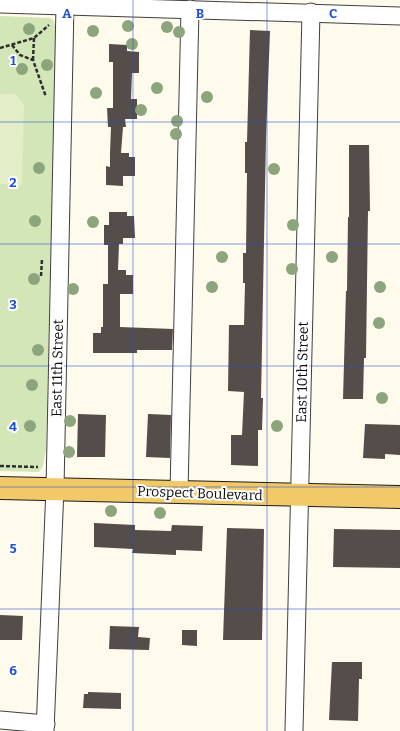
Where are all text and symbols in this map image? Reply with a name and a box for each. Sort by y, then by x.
text: A [62,6,72,21]
text: B [196,6,204,21]
text: C [329,6,337,21]
text: 1 [10,53,16,68]
text: 2 [9,175,17,190]
text: 3 [9,297,17,312]
street label: East 11th Street [48,319,67,417]
street label: East 10th Street [293,321,312,423]
text: 4 [9,419,17,434]
street label: Prospect Boulevard [137,483,263,504]
text: 5 [9,541,17,556]
text: 6 [9,663,17,678]

